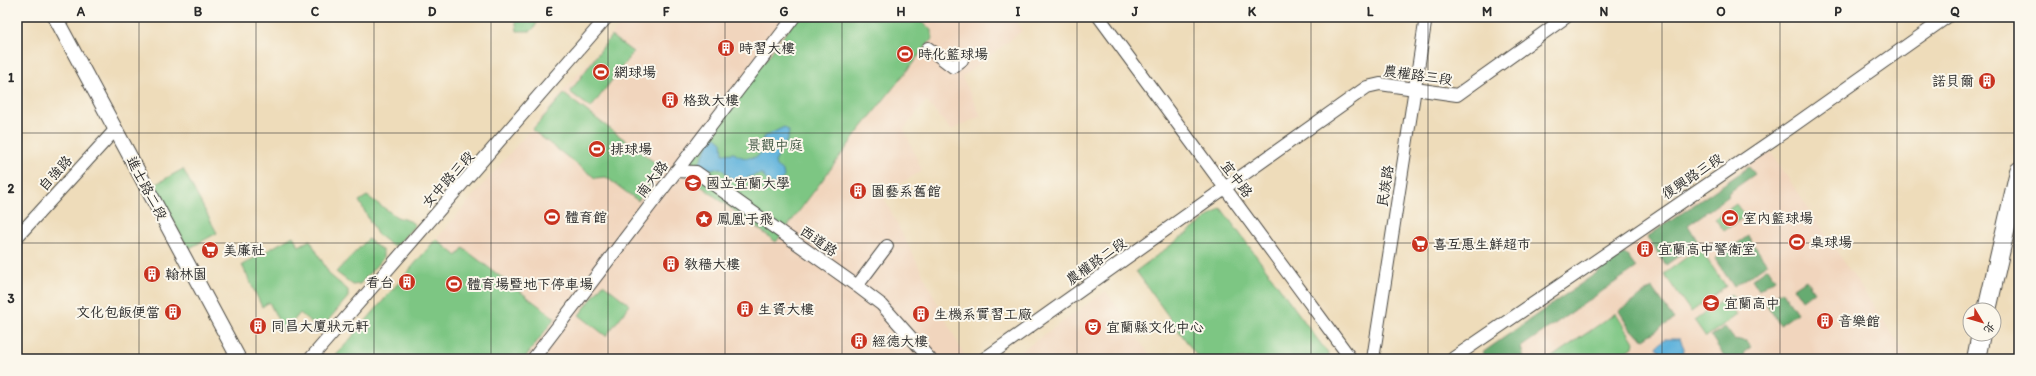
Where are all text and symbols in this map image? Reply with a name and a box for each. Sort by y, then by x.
text: A [76,4,86,19]
text: B [194,4,203,19]
text: C [311,4,320,19]
text: D [428,4,437,19]
text: E [545,4,553,19]
text: F [663,4,670,19]
text: G [780,4,789,19]
text: H [897,4,906,19]
text: I [1016,4,1021,19]
text: J [1131,4,1139,19]
text: K [1248,4,1257,19]
text: L [1367,4,1374,19]
text: M [1482,4,1492,19]
text: N [1600,4,1609,19]
text: O [1716,4,1726,19]
text: P [1834,4,1842,19]
text: Q [1950,4,1960,19]
building icon: 時習大樓 [716,38,736,58]
place label: 時習大樓 [739,40,795,57]
sports icon: 時化籃球場 [895,44,915,64]
place label: 時化籃球場 [918,46,988,63]
sports icon: 網球場 [591,62,611,82]
street label: 農權路三段 [1382,62,1454,89]
place label: 網球場 [614,64,656,81]
text: 1 [8,70,14,85]
building icon: 諾貝爾 [1977,71,1997,91]
place label: 諾貝爾 [1932,73,1974,90]
building icon: 格致大樓 [660,90,680,110]
place label: 格致大樓 [683,92,739,109]
park label: 景觀中庭 [747,137,803,154]
sports icon: 排球場 [587,139,607,159]
place label: 排球場 [610,141,652,158]
street label: 女中路三段 [419,148,478,211]
street label: 復興路三段 [1659,150,1726,203]
street label: 自強路 [35,152,76,195]
street label: 進士路二段 [123,153,170,223]
street label: 南大路 [633,157,672,201]
street label: 宜中路 [1217,157,1256,201]
street label: 民族路 [1374,164,1397,208]
school or university icon: 國立宜蘭大學 [683,173,703,193]
place label: 國立宜蘭大學 [706,175,790,192]
text: 2 [8,181,15,196]
building icon: 園藝系舊館 [848,181,868,201]
place label: 園藝系舊館 [871,183,941,200]
sports icon: 體育館 [542,207,562,227]
sports icon: 室內籃球場 [1720,208,1740,228]
place label: 體育館 [565,209,607,226]
place icon: 鳳凰于飛 [694,209,714,229]
place label: 室內籃球場 [1743,210,1813,227]
place label: 鳳凰于飛 [717,211,773,228]
street label: 西道路 [797,222,841,260]
sports icon: 桌球場 [1787,232,1807,252]
street label: 農權路二段 [1063,234,1130,288]
supermarket icon: 喜互惠生鮮超市 [1410,234,1430,254]
place label: 桌球場 [1810,234,1852,251]
place label: 喜互惠生鮮超市 [1433,236,1531,253]
building icon: 宜蘭高中警衛室 [1635,239,1655,259]
supermarket icon: 美廉社 [200,240,220,260]
place label: 宜蘭高中警衛室 [1658,241,1756,258]
place label: 美廉社 [223,242,265,259]
building icon: 教穡大樓 [661,254,681,274]
place label: 教穡大樓 [684,256,740,273]
building icon: 翰林園 [142,264,162,284]
place label: 翰林園 [165,266,207,283]
building icon: 看台 [397,272,417,292]
place label: 看台 [366,274,394,291]
sports icon: 體育場暨地下停車場 [444,274,464,294]
place label: 體育場暨地下停車場 [467,276,593,293]
text: 3 [7,291,15,306]
school or university icon: 宜蘭高中 [1701,293,1721,313]
place label: 宜蘭高中 [1724,295,1780,312]
building icon: 生資大樓 [735,299,755,319]
place label: 生資大樓 [758,301,814,318]
building icon: 文化包飯便當 [163,302,183,322]
north arrow [1962,302,2002,342]
place label: 文化包飯便當 [76,304,160,321]
building icon: 生機系實習工廠 [911,304,931,324]
place label: 生機系實習工廠 [934,306,1032,323]
building icon: 音樂館 [1815,311,1835,331]
place label: 音樂館 [1838,313,1880,330]
building icon: 同昌大廈狀元軒 [248,316,268,336]
theatre icon: 宜蘭縣文化中心 [1083,317,1103,337]
place label: 同昌大廈狀元軒 [271,318,369,335]
place label: 宜蘭縣文化中心 [1106,319,1204,336]
text: 北 [1981,320,1998,336]
building icon: 經德大樓 [849,331,869,351]
place label: 經德大樓 [872,333,928,350]

